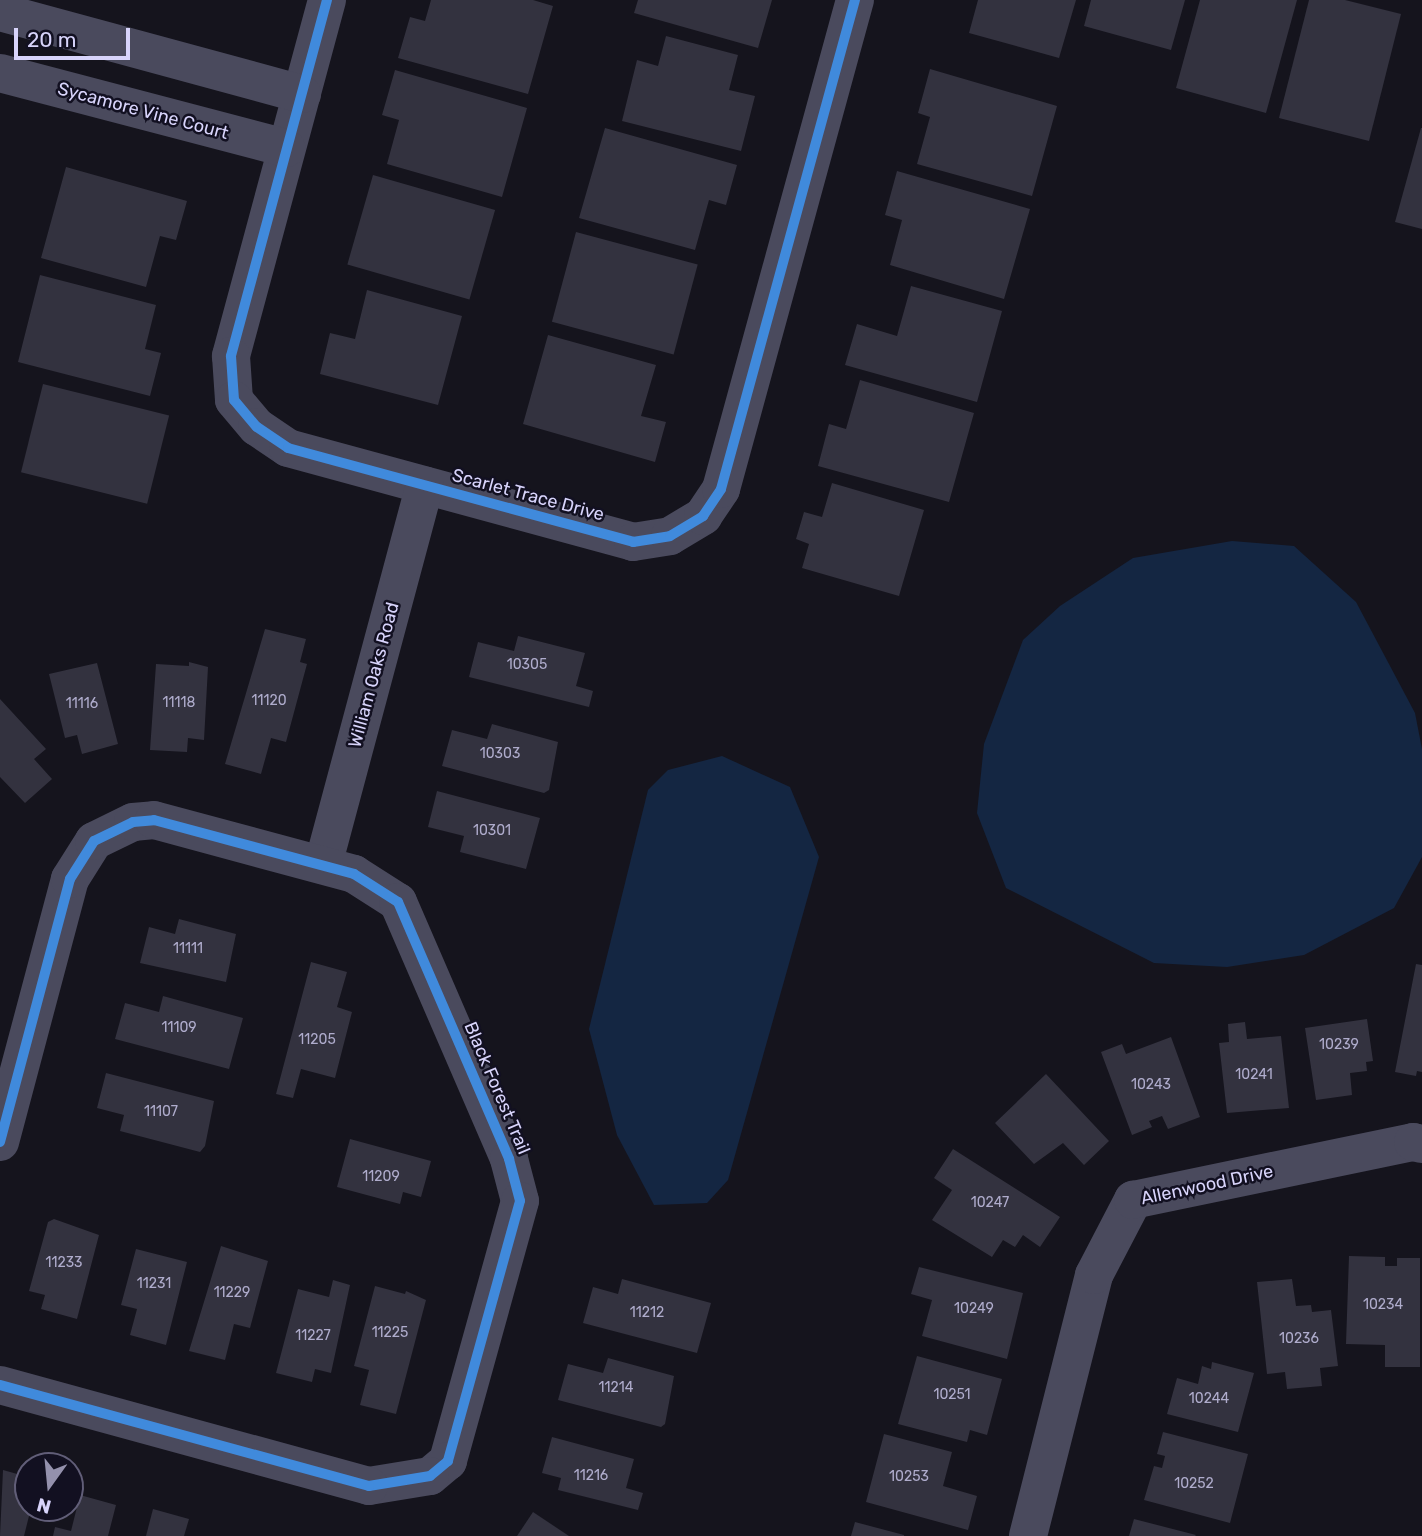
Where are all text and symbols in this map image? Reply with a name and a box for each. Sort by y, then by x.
scale bar [18,14,133,58]
text: 20 m [27,27,76,52]
street label: Sycamore Vine Court [55,78,231,144]
street label: Scarlet Trace Drive [449,464,607,526]
street label: William Oaks Road [344,600,404,750]
house number: 10305 [507,657,547,673]
house number: 11120 [251,693,287,709]
house number: 11118 [163,695,195,711]
house number: 11116 [66,696,98,712]
house number: 10303 [480,746,520,762]
house number: 10301 [473,823,511,839]
house number: 11111 [173,941,203,957]
street label: Black Forest Trail [459,1018,535,1158]
house number: 11109 [161,1020,197,1036]
house number: 11205 [298,1032,336,1048]
house number: 10239 [1319,1037,1359,1053]
house number: 10241 [1235,1067,1273,1083]
house number: 10243 [1131,1077,1171,1093]
house number: 11107 [144,1104,178,1120]
street label: Allenwood Drive [1139,1160,1275,1210]
house number: 11209 [362,1169,400,1185]
house number: 10247 [971,1195,1009,1211]
house number: 11233 [45,1255,83,1271]
house number: 11231 [137,1276,171,1292]
house number: 11229 [214,1285,250,1301]
house number: 10234 [1363,1297,1403,1313]
house number: 10249 [954,1301,994,1317]
house number: 11212 [630,1305,664,1321]
house number: 11225 [372,1325,408,1341]
house number: 11227 [295,1328,331,1344]
house number: 10236 [1279,1331,1319,1347]
house number: 11214 [599,1380,633,1396]
house number: 10251 [933,1387,971,1403]
house number: 10244 [1189,1391,1229,1407]
north arrow [14,1452,84,1522]
house number: 11216 [574,1468,608,1484]
house number: 10253 [889,1469,929,1485]
house number: 10252 [1174,1476,1214,1492]
text: N [34,1493,54,1519]

